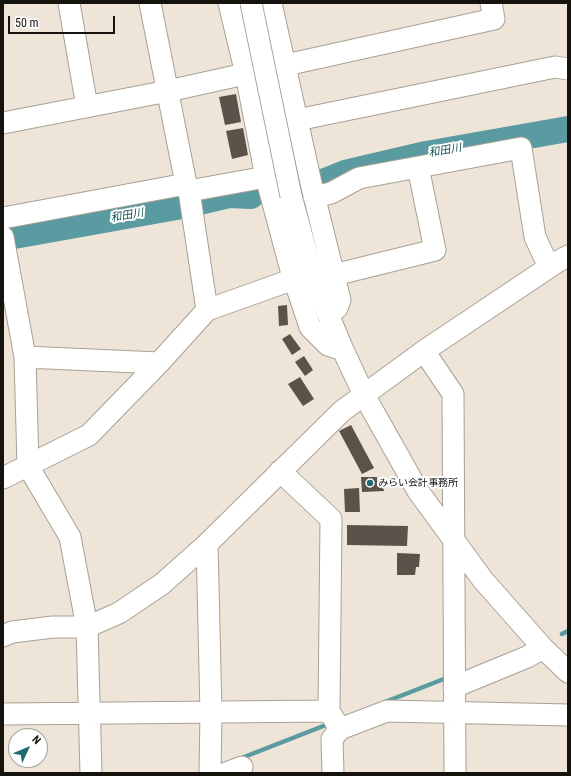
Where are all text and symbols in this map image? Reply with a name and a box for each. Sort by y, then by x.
scale bar [10,8,117,34]
text: 50 m [15,16,39,30]
water label: 和田川 [428,142,462,160]
water label: 和田川 [110,207,144,225]
place label: みらい会計事務所 [378,477,458,489]
marker: みらい会計事務所 [365,478,375,488]
north arrow [8,728,48,768]
text: N [29,733,43,747]

